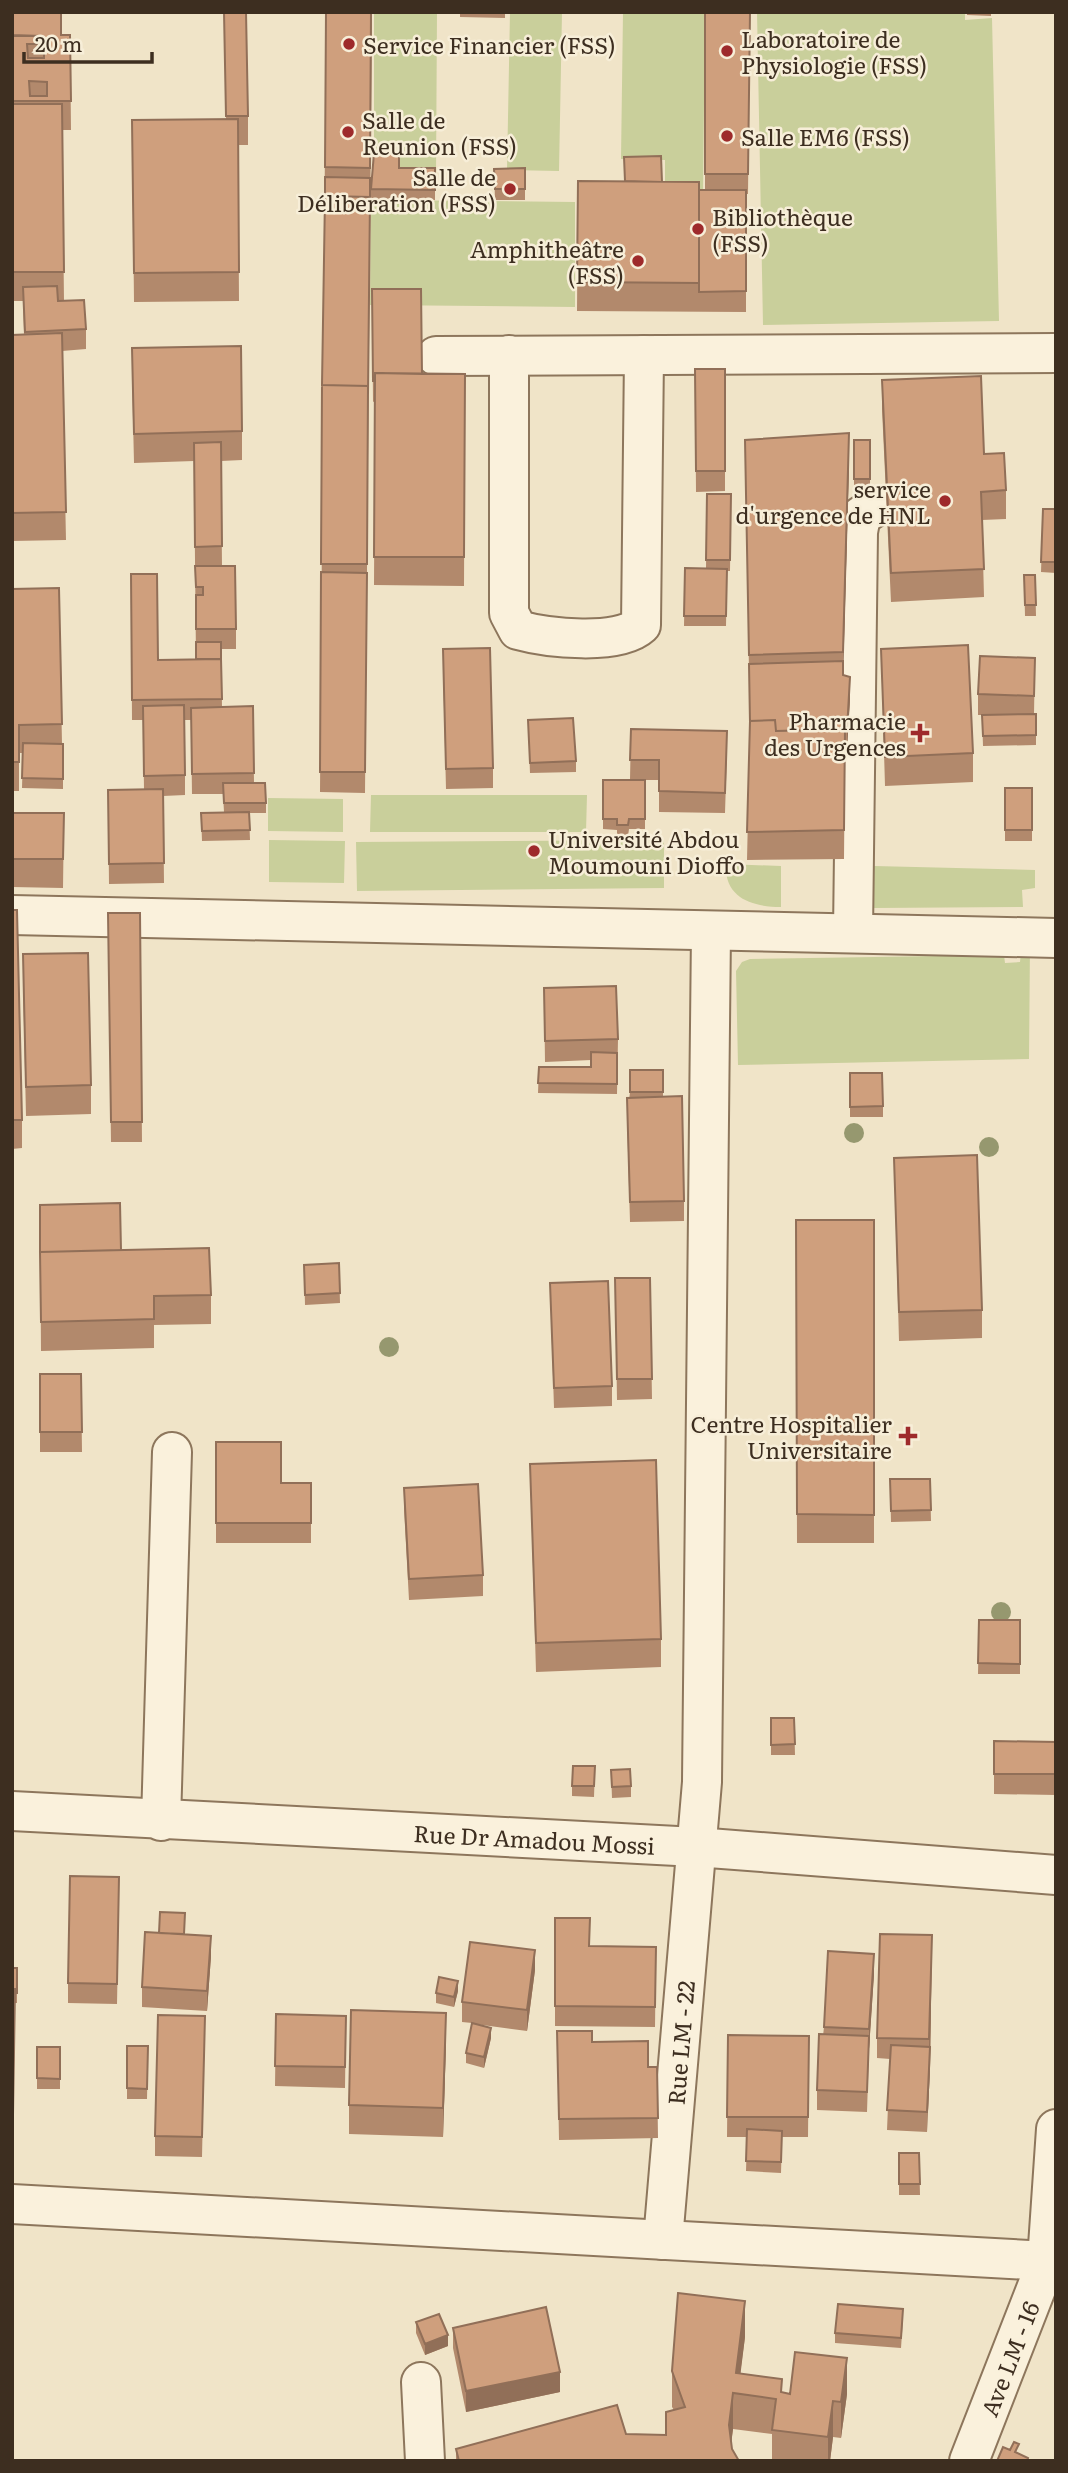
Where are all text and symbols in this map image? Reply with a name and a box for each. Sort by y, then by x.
scale bar [24,21,152,65]
place label: Laboratoire de Physiologie (FSS) [741,21,927,81]
text: 20 m [35,27,82,58]
place label: Service Financier (FSS) [363,27,616,61]
marker: Service Financier (FSS) [341,36,357,52]
marker: Laboratoire de Physiologie (FSS) [719,43,735,59]
place label: Salle de Reunion (FSS) [362,102,517,162]
place label: Salle EM6 (FSS) [741,119,910,153]
marker: Salle de Reunion (FSS) [340,124,356,140]
marker: Salle EM6 (FSS) [719,128,735,144]
place label: Salle de Déliberation (FSS) [297,159,496,219]
marker: Salle de Déliberation (FSS) [502,181,518,197]
place label: Bibliothèque (FSS) [712,199,853,259]
marker: Bibliothèque (FSS) [690,221,706,237]
place label: Amphitheâtre (FSS) [470,231,624,291]
marker: Amphitheâtre (FSS) [630,253,646,269]
place label: service d'urgence de HNL [735,471,931,531]
marker: service d'urgence de HNL [937,493,953,509]
place label: Pharmacie des Urgences [764,703,906,763]
marker: Pharmacie des Urgences [912,725,928,741]
place label: Université Abdou Moumouni Dioffo [548,821,745,881]
marker: Université Abdou Moumouni Dioffo [526,843,542,859]
place label: Centre Hospitalier Universitaire [690,1406,892,1466]
marker: Centre Hospitalier Universitaire [898,1426,918,1446]
street label: Rue Dr Amadou Mossi [413,1815,656,1862]
street label: Rue LM - 22 [658,1979,702,2106]
street label: Ave LM - 16 [971,2296,1047,2421]

